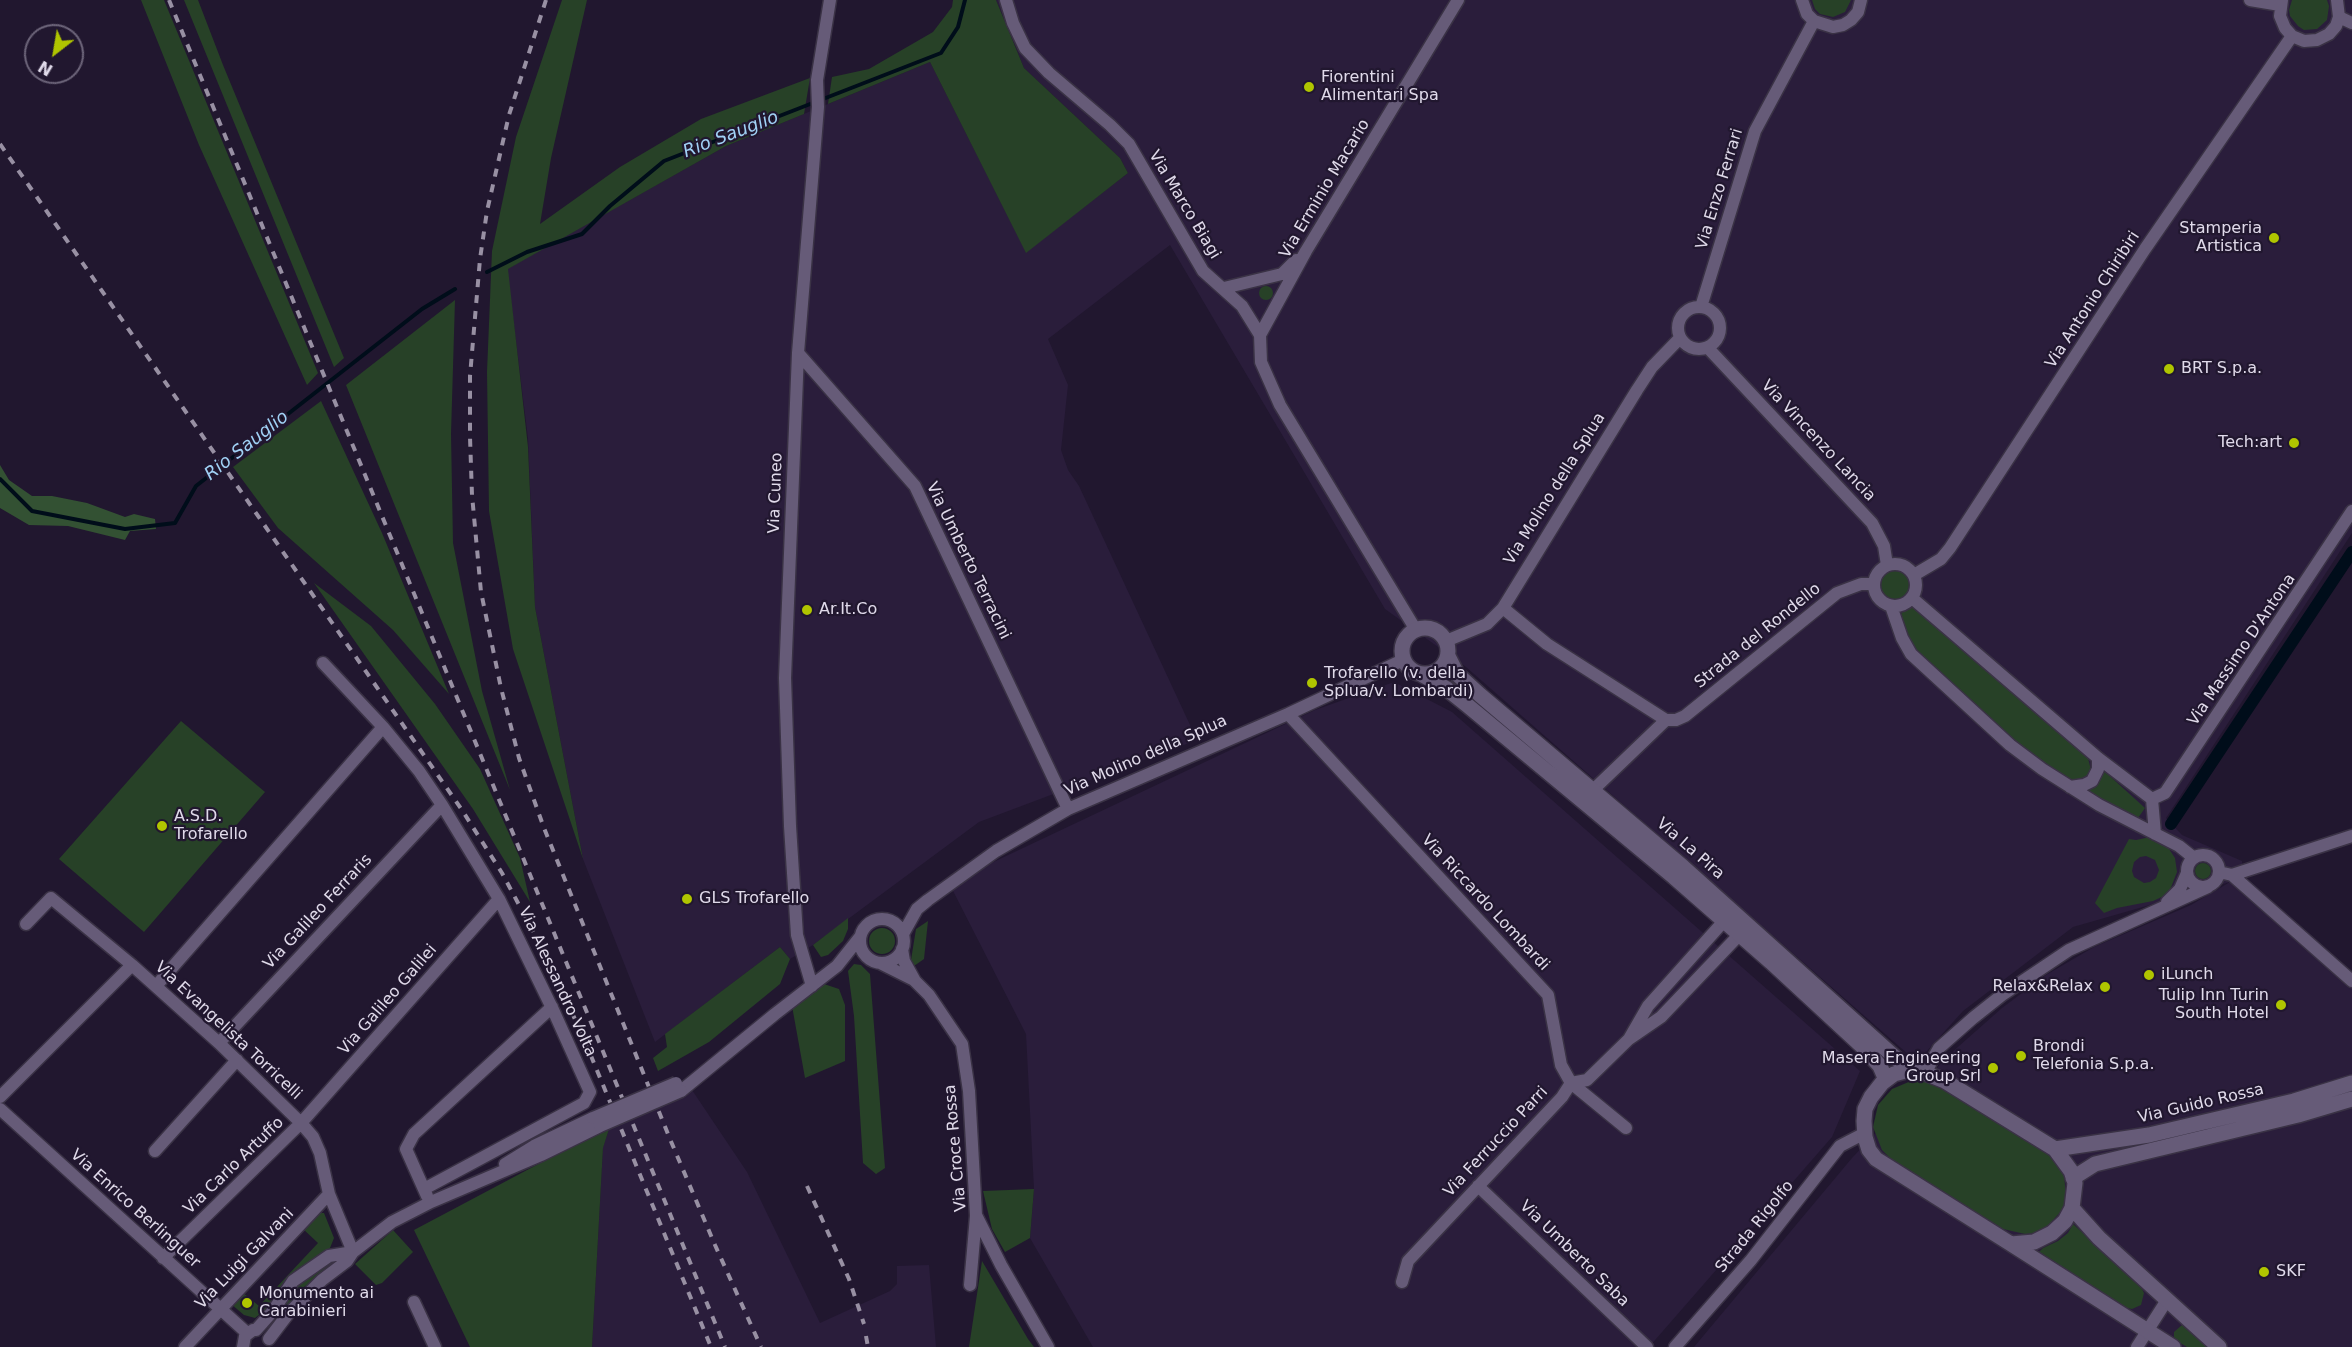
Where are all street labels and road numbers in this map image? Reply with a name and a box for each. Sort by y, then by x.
street label: Via Erminio Macario [1276,116,1374,262]
street label: Via Enzo Ferrari [1692,126,1748,252]
street label: Via Marco Biagi [1144,147,1224,263]
street label: Via Antonio Chiribiri [2042,228,2144,372]
street label: Via Vincenzo Lancia [1757,376,1879,506]
street label: Via Molino della Splua [1500,409,1610,569]
street label: Via Cuneo [765,452,787,534]
street label: Via Umberto Terracini [922,479,1014,643]
street label: Via Massimo D'Antona [2184,570,2300,730]
street label: Strada del Rondello [1691,579,1825,693]
street label: Via Molino della Splua [1062,711,1230,801]
street label: Via La Pira [1652,814,1728,884]
street label: Via Riccardo Lombardi [1417,831,1553,975]
street label: Via Galileo Ferraris [260,850,376,974]
street label: Via Alessandro Volta [514,904,600,1060]
street label: Via Galileo Galilei [335,941,441,1059]
street label: Via Evangelista Torricelli [151,958,305,1104]
street label: Via Guido Rossa [2136,1080,2266,1128]
street label: Via Ferruccio Parri [1440,1083,1552,1201]
street label: Via Croce Rossa [941,1084,971,1212]
street label: Via Carlo Artuffo [180,1113,288,1219]
street label: Via Enrico Berlinguer [66,1146,204,1272]
street label: Strada Rigolfo [1712,1177,1798,1277]
street label: Via Umberto Saba [1515,1197,1633,1311]
street label: Via Luigi Galvani [192,1204,298,1314]

